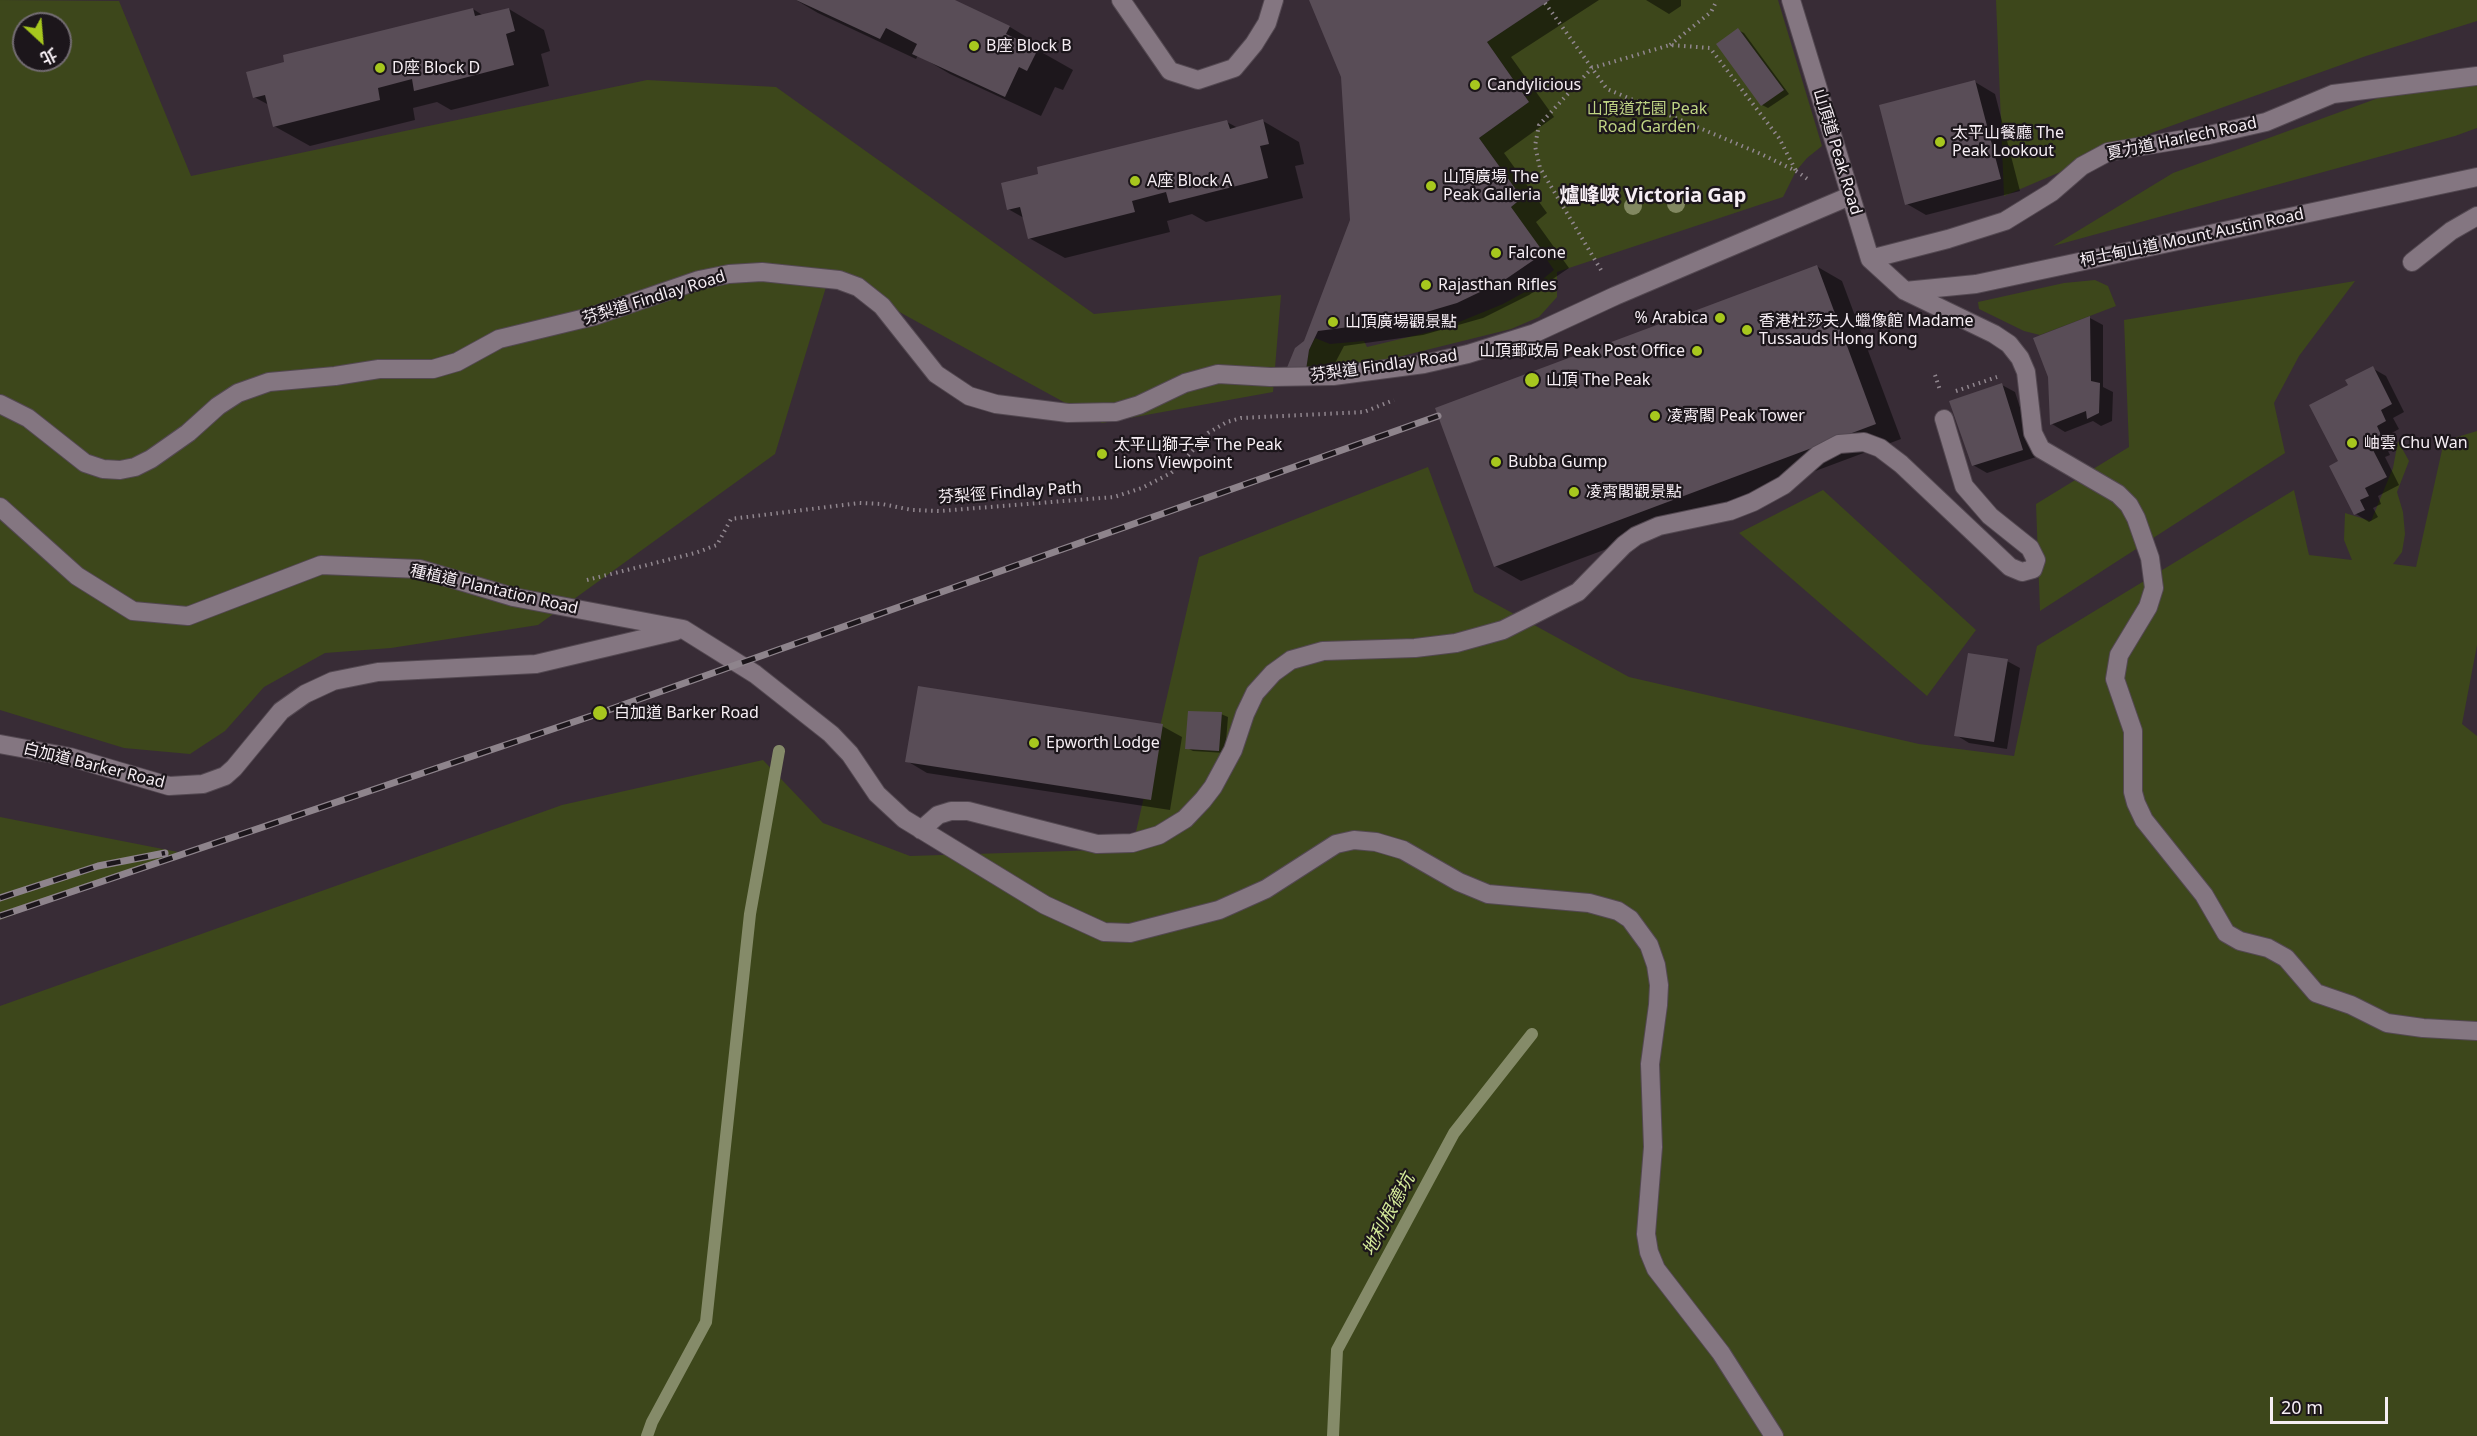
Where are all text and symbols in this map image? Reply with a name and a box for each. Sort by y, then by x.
north arrow [12,12,72,72]
place label: B座 Block B [986,36,1072,56]
marker: B座 Block B [967,39,981,53]
text: 北 [37,43,61,70]
place label: D座 Block D [392,58,480,78]
marker: D座 Block D [373,61,387,75]
place label: Candylicious [1487,75,1581,95]
marker: Candylicious [1468,78,1482,92]
street label: 山頂道 Peak Road [1809,87,1865,217]
park label: 山頂道花園 Peak Road Garden [1587,99,1707,137]
street label: 夏力道 Harlech Road [2105,114,2259,164]
place label: 太平山餐廳 The Peak Lookout [1952,123,2064,161]
marker: 太平山餐廳 The Peak Lookout [1933,135,1947,149]
place label: 山頂廣場 The Peak Galleria [1443,167,1541,205]
place label: A座 Block A [1147,171,1232,191]
marker: A座 Block A [1128,174,1142,188]
marker: 山頂廣場 The Peak Galleria [1424,179,1438,193]
district label: 爐峰峽 Victoria Gap [1560,184,1746,208]
street label: 柯士甸山道 Mount Austin Road [2078,205,2306,271]
place label: Falcone [1508,243,1566,263]
marker: Falcone [1489,246,1503,260]
street label: 芬梨道 Findlay Road [580,267,728,329]
place label: Rajasthan Rifles [1438,275,1557,295]
marker: Rajasthan Rifles [1419,278,1433,292]
place label: % Arabica [1634,308,1708,328]
marker: % Arabica [1713,311,1727,325]
place label: 香港杜莎夫人蠟像館 Madame Tussauds Hong Kong [1759,311,1973,349]
place label: 山頂廣場觀景點 [1345,312,1457,332]
marker: 山頂廣場觀景點 [1326,315,1340,329]
marker: 香港杜莎夫人蠟像館 Madame Tussauds Hong Kong [1740,323,1754,337]
place label: 山頂郵政局 Peak Post Office [1479,341,1685,361]
marker: 山頂郵政局 Peak Post Office [1690,344,1704,358]
street label: 芬梨道 Findlay Road [1309,346,1459,386]
place label: 山頂 The Peak [1546,370,1650,390]
marker: 山頂 The Peak [1523,371,1541,389]
place label: 凌霄閣 Peak Tower [1667,406,1805,426]
marker: 凌霄閣 Peak Tower [1648,409,1662,423]
place label: 岫雲 Chu Wan [2364,433,2468,453]
place label: 太平山獅子亭 The Peak Lions Viewpoint [1114,435,1282,473]
marker: 岫雲 Chu Wan [2345,436,2359,450]
marker: 太平山獅子亭 The Peak Lions Viewpoint [1095,447,1109,461]
place label: Bubba Gump [1508,452,1607,472]
marker: Bubba Gump [1489,455,1503,469]
street label: 芬梨徑 Findlay Path [937,478,1083,508]
place label: 凌霄閣觀景點 [1586,482,1682,502]
marker: 凌霄閣觀景點 [1567,485,1581,499]
street label: 種植道 Plantation Road [408,561,580,619]
place label: 白加道 Barker Road [614,703,759,723]
marker: 白加道 Barker Road [591,704,609,722]
place label: Epworth Lodge [1046,733,1160,753]
marker: Epworth Lodge [1027,736,1041,750]
street label: 白加道 Barker Road [21,739,167,793]
water label: 地利根德坑 [1358,1170,1420,1260]
scale bar [2273,1385,2392,1423]
text: 20 m [2281,1395,2323,1419]

